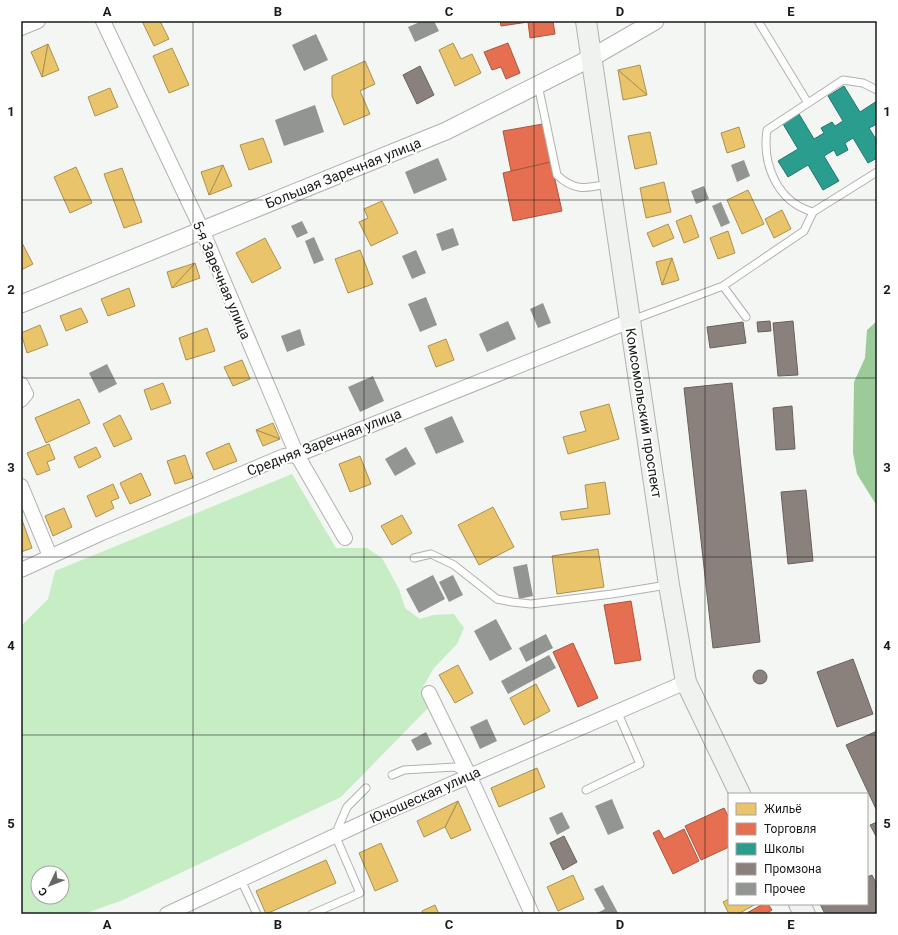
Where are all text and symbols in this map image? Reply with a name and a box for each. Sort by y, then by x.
text: A [103,4,112,19]
text: B [274,4,282,19]
text: C [445,4,454,19]
text: D [616,4,624,19]
text: E [787,4,795,19]
text: 1 [7,104,15,119]
text: 1 [883,104,891,119]
street label: Большая Заречная улица [263,134,423,212]
street label: 5-я Заречная улица [190,218,254,342]
text: 2 [7,282,15,297]
text: 2 [883,282,891,297]
street label: Комсомольский проспект [623,327,665,499]
street label: Средняя Заречная улица [245,405,403,479]
text: 3 [7,460,15,475]
text: 3 [883,460,891,475]
text: 4 [7,638,15,653]
text: 4 [883,638,891,653]
street label: Юношеская улица [367,763,483,827]
legend [728,793,868,905]
text: Жильё [764,802,802,816]
text: 5 [7,816,15,831]
text: 5 [883,816,891,831]
text: Торговля [764,822,816,836]
text: Школы [764,842,805,856]
text: Промзона [764,862,821,876]
north arrow [30,865,70,905]
text: Прочее [764,882,805,896]
text: С [36,884,50,899]
text: A [103,917,112,932]
text: B [274,917,282,932]
text: C [445,917,454,932]
text: D [616,917,624,932]
text: E [787,917,795,932]

